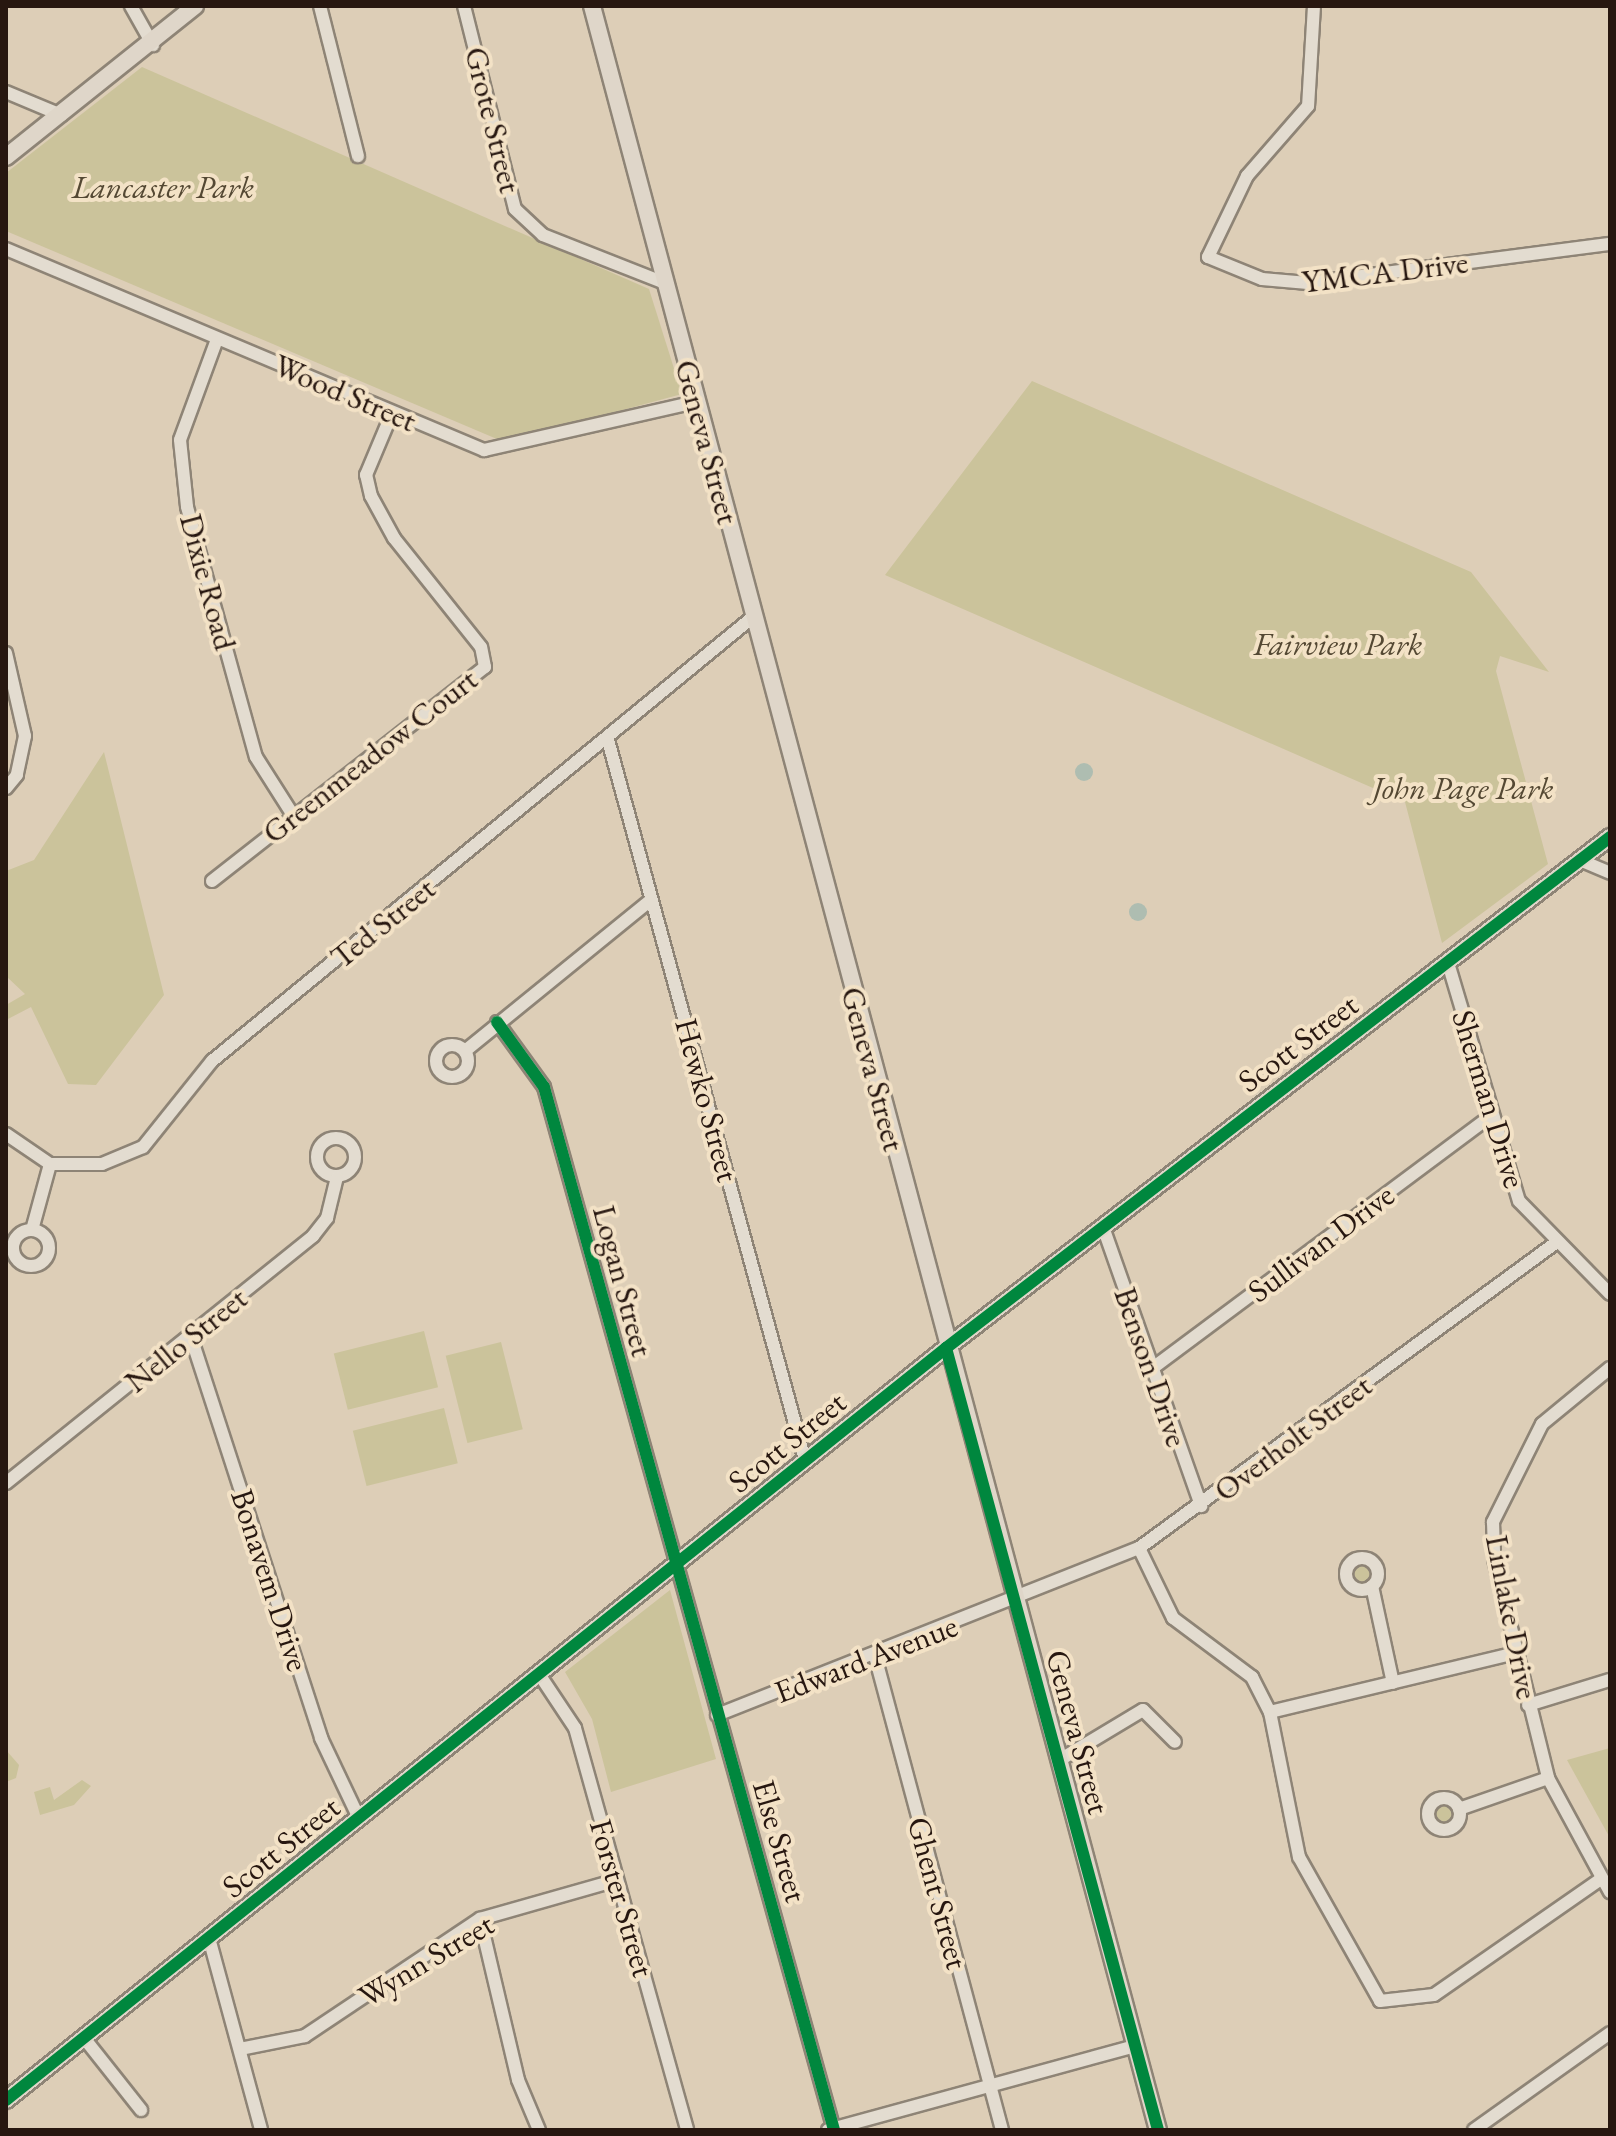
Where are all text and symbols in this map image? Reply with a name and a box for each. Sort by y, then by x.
street label: Grote Street [456,43,530,197]
park label: Lancaster Park [72,168,254,206]
street label: YMCA Drive [1300,243,1470,301]
street label: Wood Street [268,346,422,440]
street label: Geneva Street [667,356,747,528]
street label: Dixie Road [171,510,245,654]
park label: Fairview Park [1254,625,1422,663]
street label: Greenmeadow Court [255,660,485,852]
park label: John Page Park [1372,769,1554,807]
street label: Ted Street [323,869,443,977]
street label: Geneva Street [833,983,913,1155]
street label: Scott Street [1231,986,1365,1100]
street label: Sherman Drive [1444,1005,1534,1193]
street label: Hewko Street [667,1014,747,1186]
street label: Sullivan Drive [1240,1176,1402,1310]
street label: Logan Street [584,1201,662,1361]
street label: Nello Street [117,1279,255,1401]
street label: Benson Drive [1106,1282,1196,1452]
street label: Overholt Street [1207,1366,1379,1510]
street label: Scott Street [721,1383,853,1501]
street label: Bonavem Drive [223,1484,317,1676]
street label: Linlake Drive [1477,1532,1547,1702]
street label: Edward Avenue [769,1607,963,1711]
street label: Geneva Street [1038,1646,1118,1818]
street label: Else Street [744,1776,816,1906]
street label: Scott Street [215,1788,347,1906]
street label: Ghent Street [899,1813,977,1973]
street label: Forster Street [581,1815,663,1981]
street label: Wynn Street [352,1905,500,2015]

